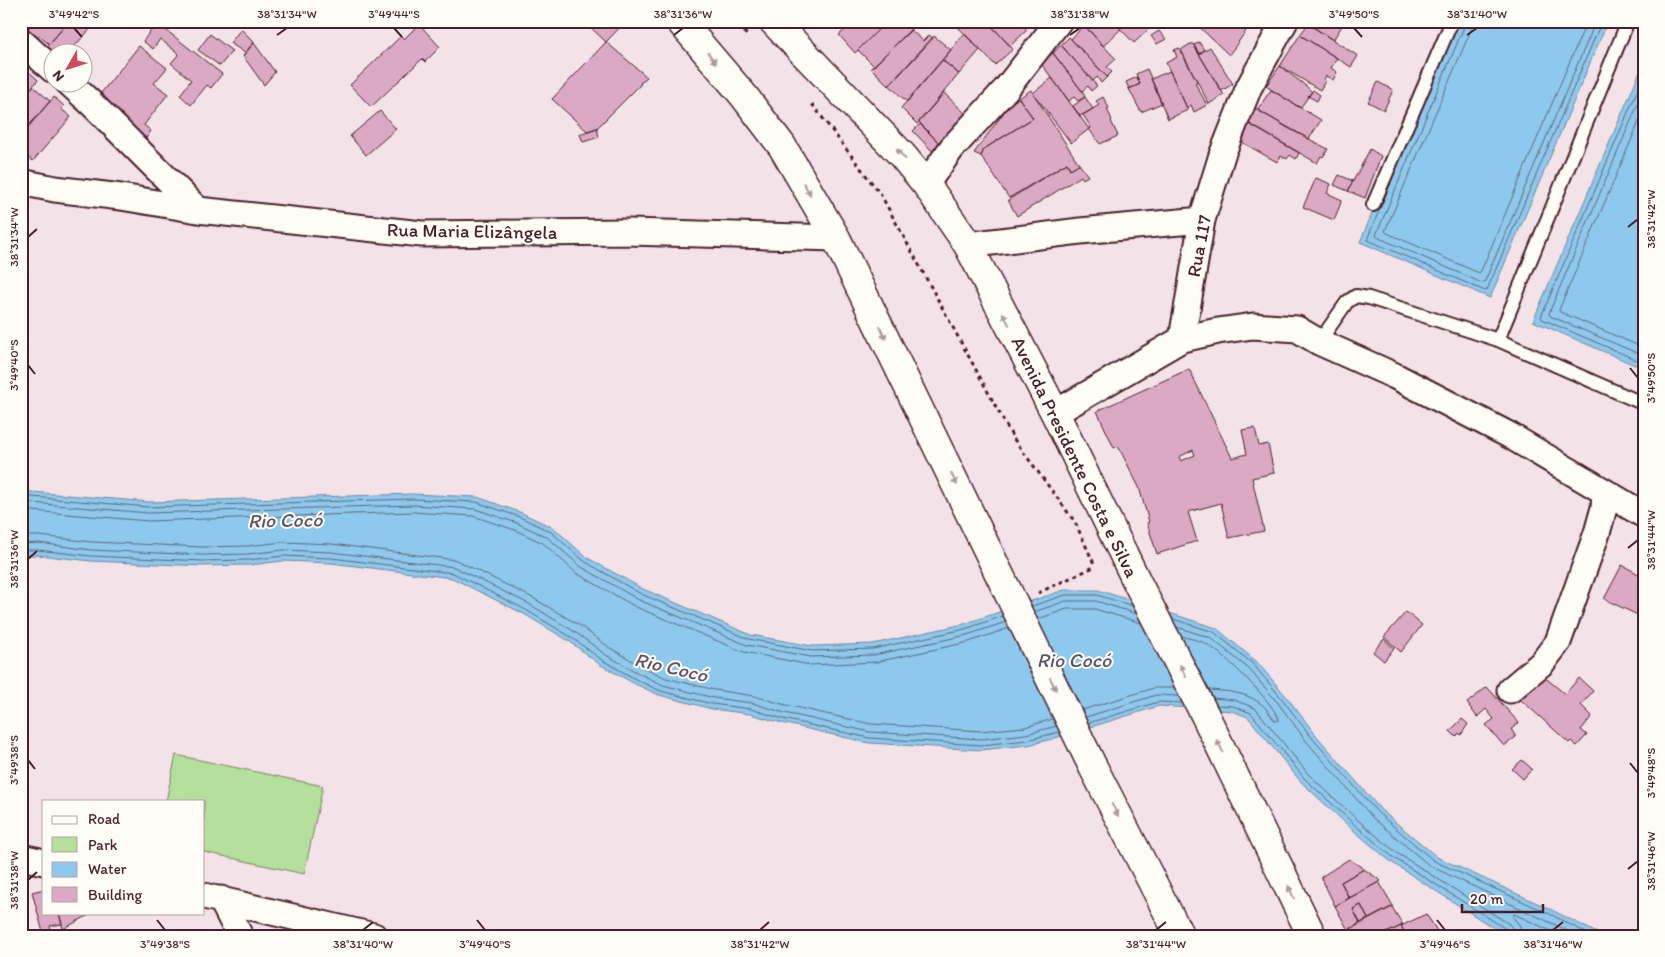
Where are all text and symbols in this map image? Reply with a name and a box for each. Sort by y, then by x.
text: 3°49'42"S [49,7,99,21]
text: 38°31'34"W [257,7,317,21]
text: 3°49'44"S [368,7,420,21]
text: 38°31'36"W [654,7,712,21]
text: 38°31'38"W [1051,7,1109,21]
text: 3°49'50"S [1329,7,1380,21]
text: 38°31'40"W [1447,7,1507,21]
north arrow [42,42,92,92]
one-way arrow [707,51,718,64]
text: N [49,67,68,85]
one-way arrow [895,147,906,160]
one-way arrow [803,183,812,196]
text: 38°31'42"W [1644,189,1658,249]
text: 38°31'34"W [7,207,21,267]
street label: Rua 117 [1182,213,1216,279]
street label: Rua Maria Elizângela [387,218,557,244]
one-way arrow [1002,313,1011,326]
one-way arrow [879,326,887,340]
street label: Avenida Presidente Costa e Silva [1007,333,1144,581]
text: 3°49'40"S [7,339,21,391]
text: 3°49'50"S [1644,352,1658,403]
one-way arrow [949,472,958,487]
water label: Rio Cocó [248,507,323,533]
text: 38°31'44"W [1644,510,1658,570]
text: 38°31'36"W [7,530,21,588]
water label: Rio Cocó [632,647,711,687]
water label: Rio Cocó [1037,648,1112,672]
one-way arrow [1179,664,1187,679]
one-way arrow [1049,677,1057,691]
text: 3°49'38"S [7,735,21,785]
one-way arrow [1216,739,1224,753]
text: 3°49'48"S [1644,747,1658,798]
legend [42,800,205,914]
one-way arrow [1111,803,1119,817]
text: Road [88,810,121,828]
text: 38°31'46"W [1644,831,1658,891]
text: Park [88,836,118,854]
text: 38°31'38"W [7,851,21,909]
text: Water [88,860,127,878]
scale bar [1462,882,1544,914]
one-way arrow [1287,885,1295,899]
text: Building [88,886,142,904]
text: 20 m [1470,890,1504,908]
text: 3°49'38"S [140,937,190,951]
text: 38°31'40"W [333,937,393,951]
text: 3°49'40"S [459,937,511,951]
text: 38°31'42"W [730,937,790,951]
text: 38°31'44"W [1126,937,1186,951]
text: 3°49'46"S [1420,937,1470,951]
text: 38°31'46"W [1523,937,1583,951]

